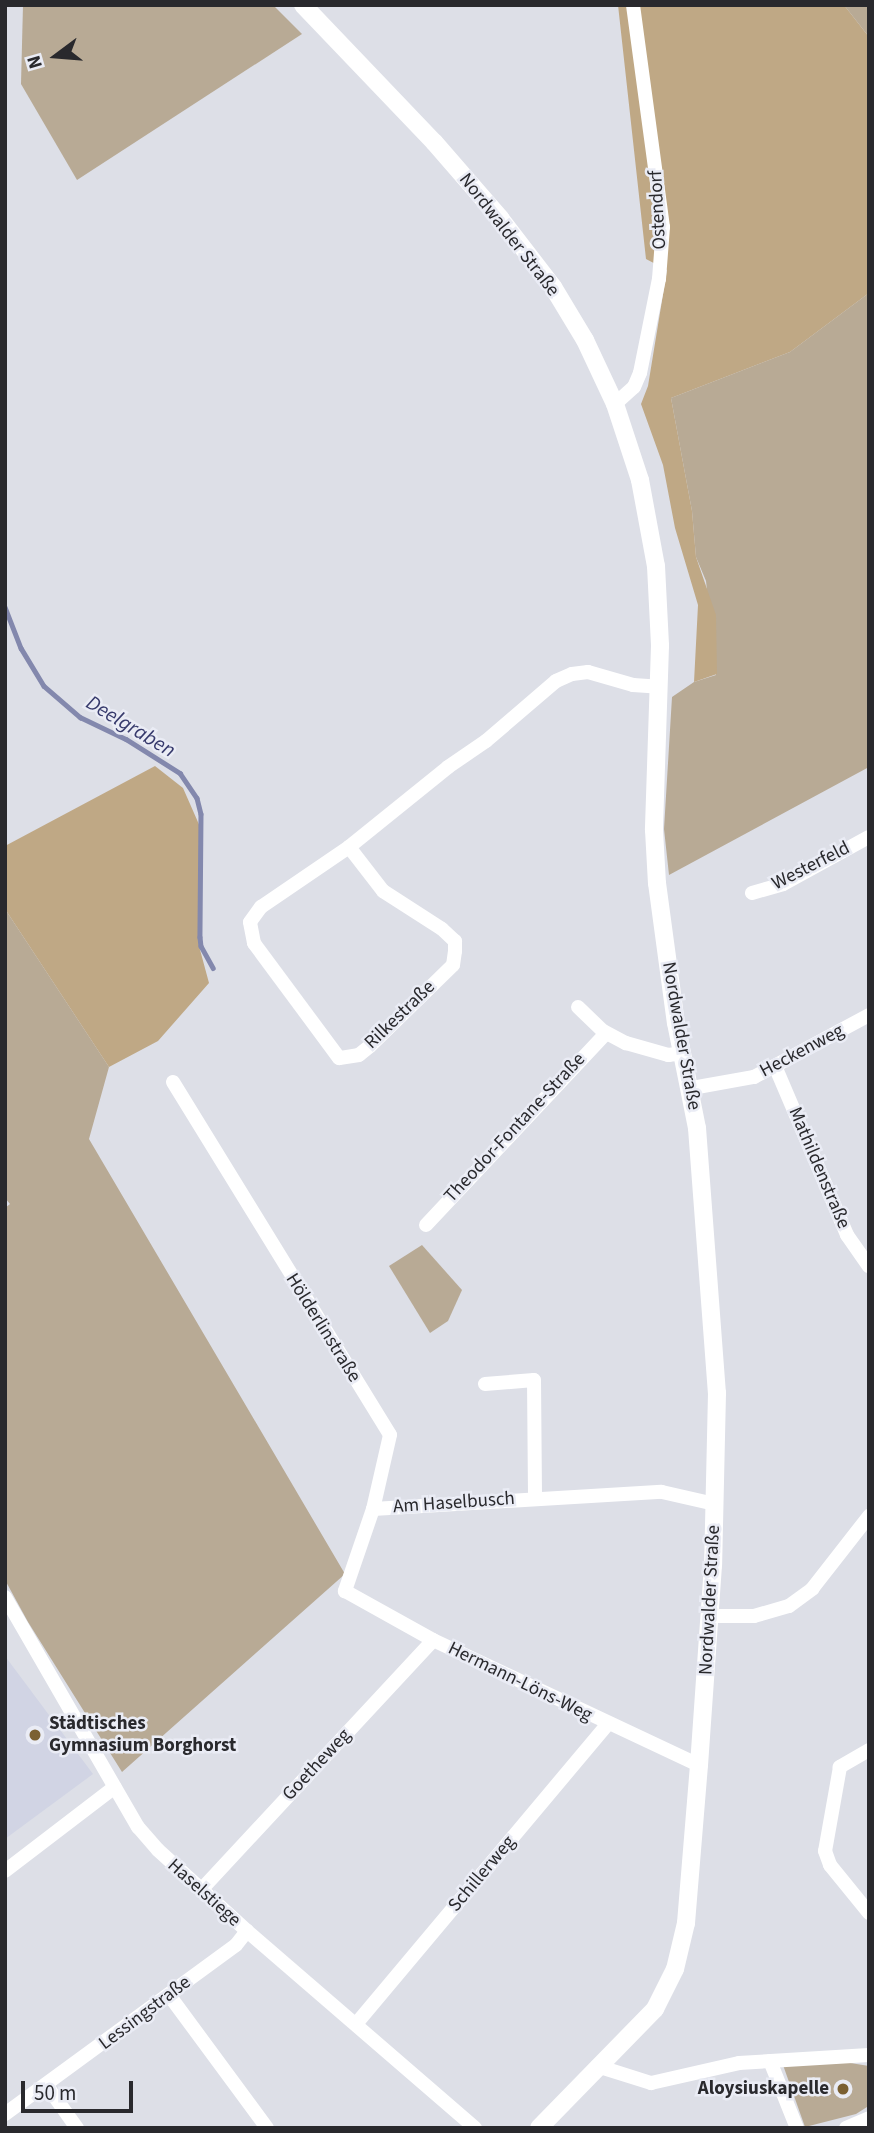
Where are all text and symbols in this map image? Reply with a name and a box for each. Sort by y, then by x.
north arrow [21,21,91,91]
text: N [21,52,50,72]
street label: Nordwalder Straße [454,169,564,301]
street label: Ostendorf [645,170,671,250]
water label: Deelgraben [82,690,180,762]
street label: Westerfeld [768,837,854,895]
street label: Nordwalder Straße [657,960,705,1112]
street label: Rilkestraße [360,976,440,1054]
street label: Heckenweg [756,1019,848,1083]
street label: Theodor-Fontane-Straße [440,1048,590,1208]
street label: Mathildenstraße [783,1104,855,1232]
street label: Hölderlinstraße [280,1269,366,1387]
street label: Am Haselbusch [392,1487,516,1519]
street label: Nordwalder Straße [695,1525,725,1675]
street label: Hermann-Löns-Weg [444,1637,596,1727]
place label: Städtisches Gymnasium Borghorst [49,1713,236,1757]
street label: Goetheweg [278,1724,356,1806]
marker: Städtisches Gymnasium Borghorst [27,1727,43,1743]
street label: Schillerweg [444,1831,520,1917]
street label: Haselstiege [163,1854,245,1932]
street label: Lessingstraße [95,1971,195,2055]
scale bar [24,2066,136,2110]
text: 50 m [34,2078,76,2108]
place label: Aloysiuskapelle [698,2078,829,2100]
marker: Aloysiuskapelle [835,2081,851,2097]

